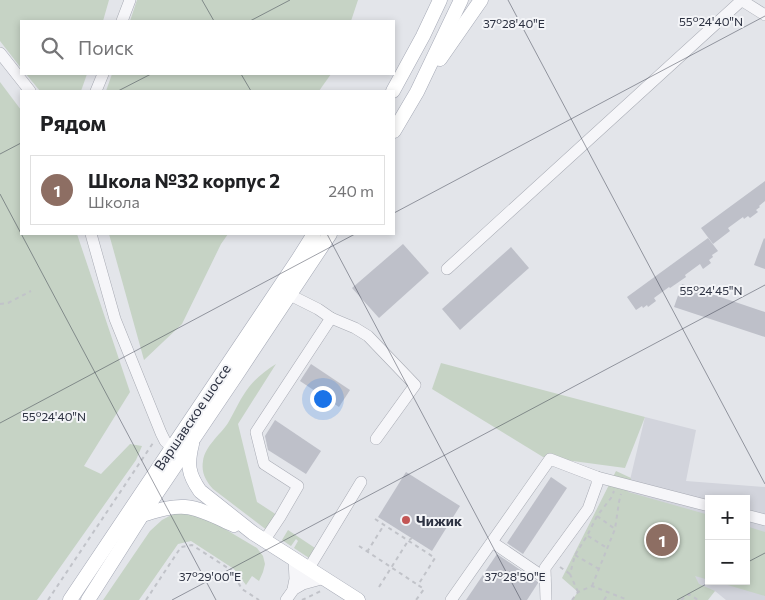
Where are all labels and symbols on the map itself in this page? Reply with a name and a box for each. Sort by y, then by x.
text: 55°24'40"N [679,14,743,28]
text: 37°28'40"E [483,16,545,30]
text: 55°24'45"N [679,283,743,297]
street label: Варшавское шоссе [150,361,234,473]
your location [310,386,336,412]
text: 55°24'40"N [22,409,86,423]
place label: Чижик [416,512,462,529]
marker: Чижик [400,514,412,526]
pin: 1 [646,521,678,559]
text: 37°29'00"E [179,569,241,583]
text: 37°28'50"E [484,569,546,583]

